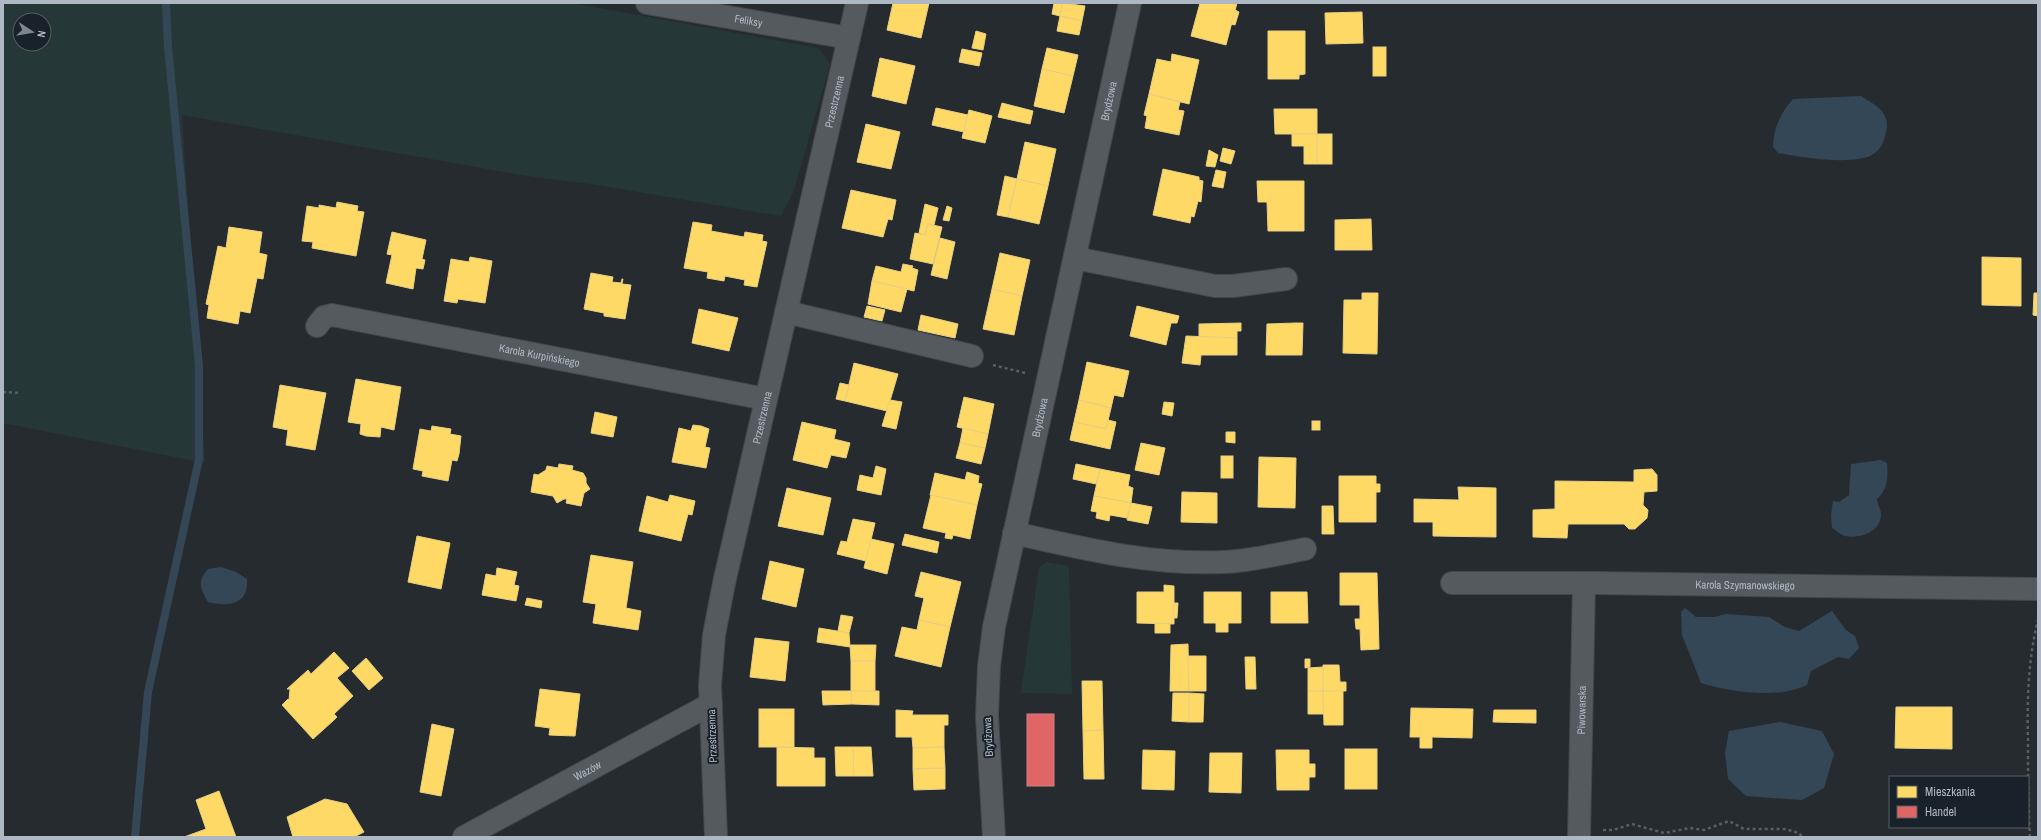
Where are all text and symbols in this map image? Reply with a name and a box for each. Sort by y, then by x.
street label: Feliksy [733,11,764,30]
north arrow [12,12,52,52]
text: N [34,29,49,39]
street label: Przestrzenna [822,74,847,129]
street label: Brydżowa [1098,80,1120,122]
street label: Karola Kurpińskiego [498,341,581,370]
street label: Przestrzenna [749,390,775,445]
street label: Brydżowa [1029,397,1051,438]
street label: Karola Szymanowskiego [1695,577,1795,593]
street label: Piwowarska [1574,686,1589,735]
street label: Przestrzenna [704,709,720,763]
street label: Brydżowa [980,717,996,757]
street label: Wazów [571,757,604,784]
legend [1889,776,2029,828]
text: Mieszkania [1925,784,1976,800]
text: Handel [1925,804,1956,820]

